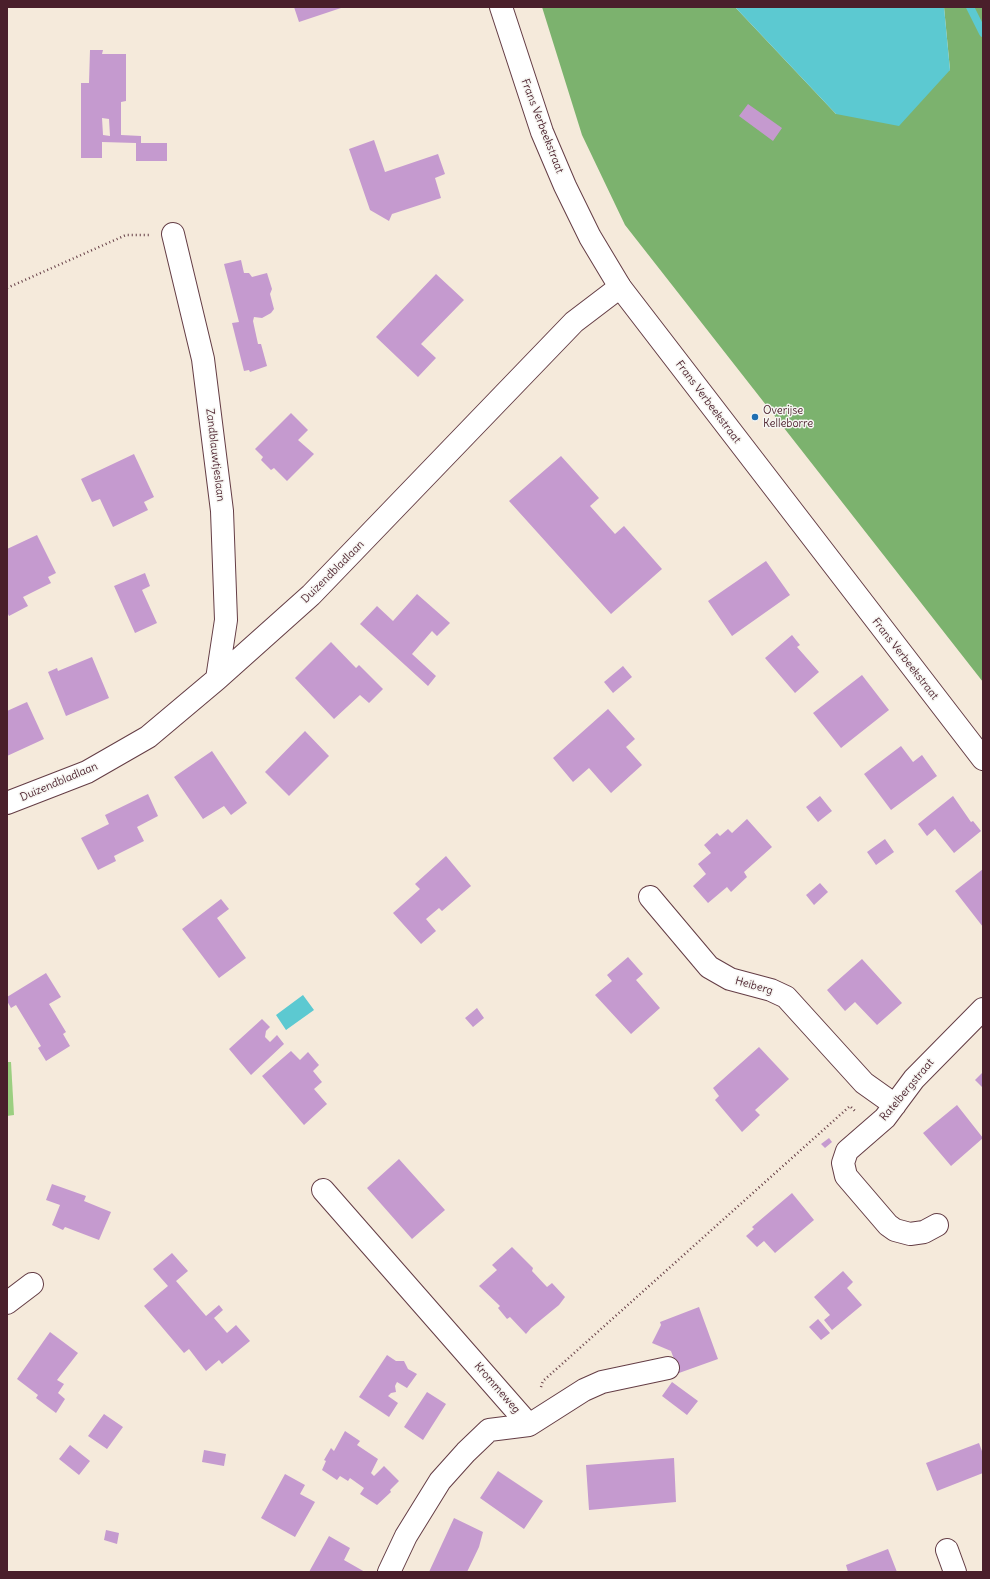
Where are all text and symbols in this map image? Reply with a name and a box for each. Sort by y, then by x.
street label: Frans Verbeekstraat [518,77,566,175]
street label: Frans Verbeekstraat [673,358,743,446]
place label: Overijse Kelleborre [763,404,813,430]
street label: Zandblauwtjeslaan [203,408,227,502]
marker: Overijse Kelleborre [750,412,760,422]
street label: Duizendbladlaan [299,538,367,606]
street label: Frans Verbeekstraat [869,615,941,703]
street label: Duizendbladlaan [18,760,100,804]
street label: Heiberg [734,974,774,998]
street label: Ratelbergstraat [877,1056,937,1124]
street label: Krommeweg [471,1360,523,1416]

